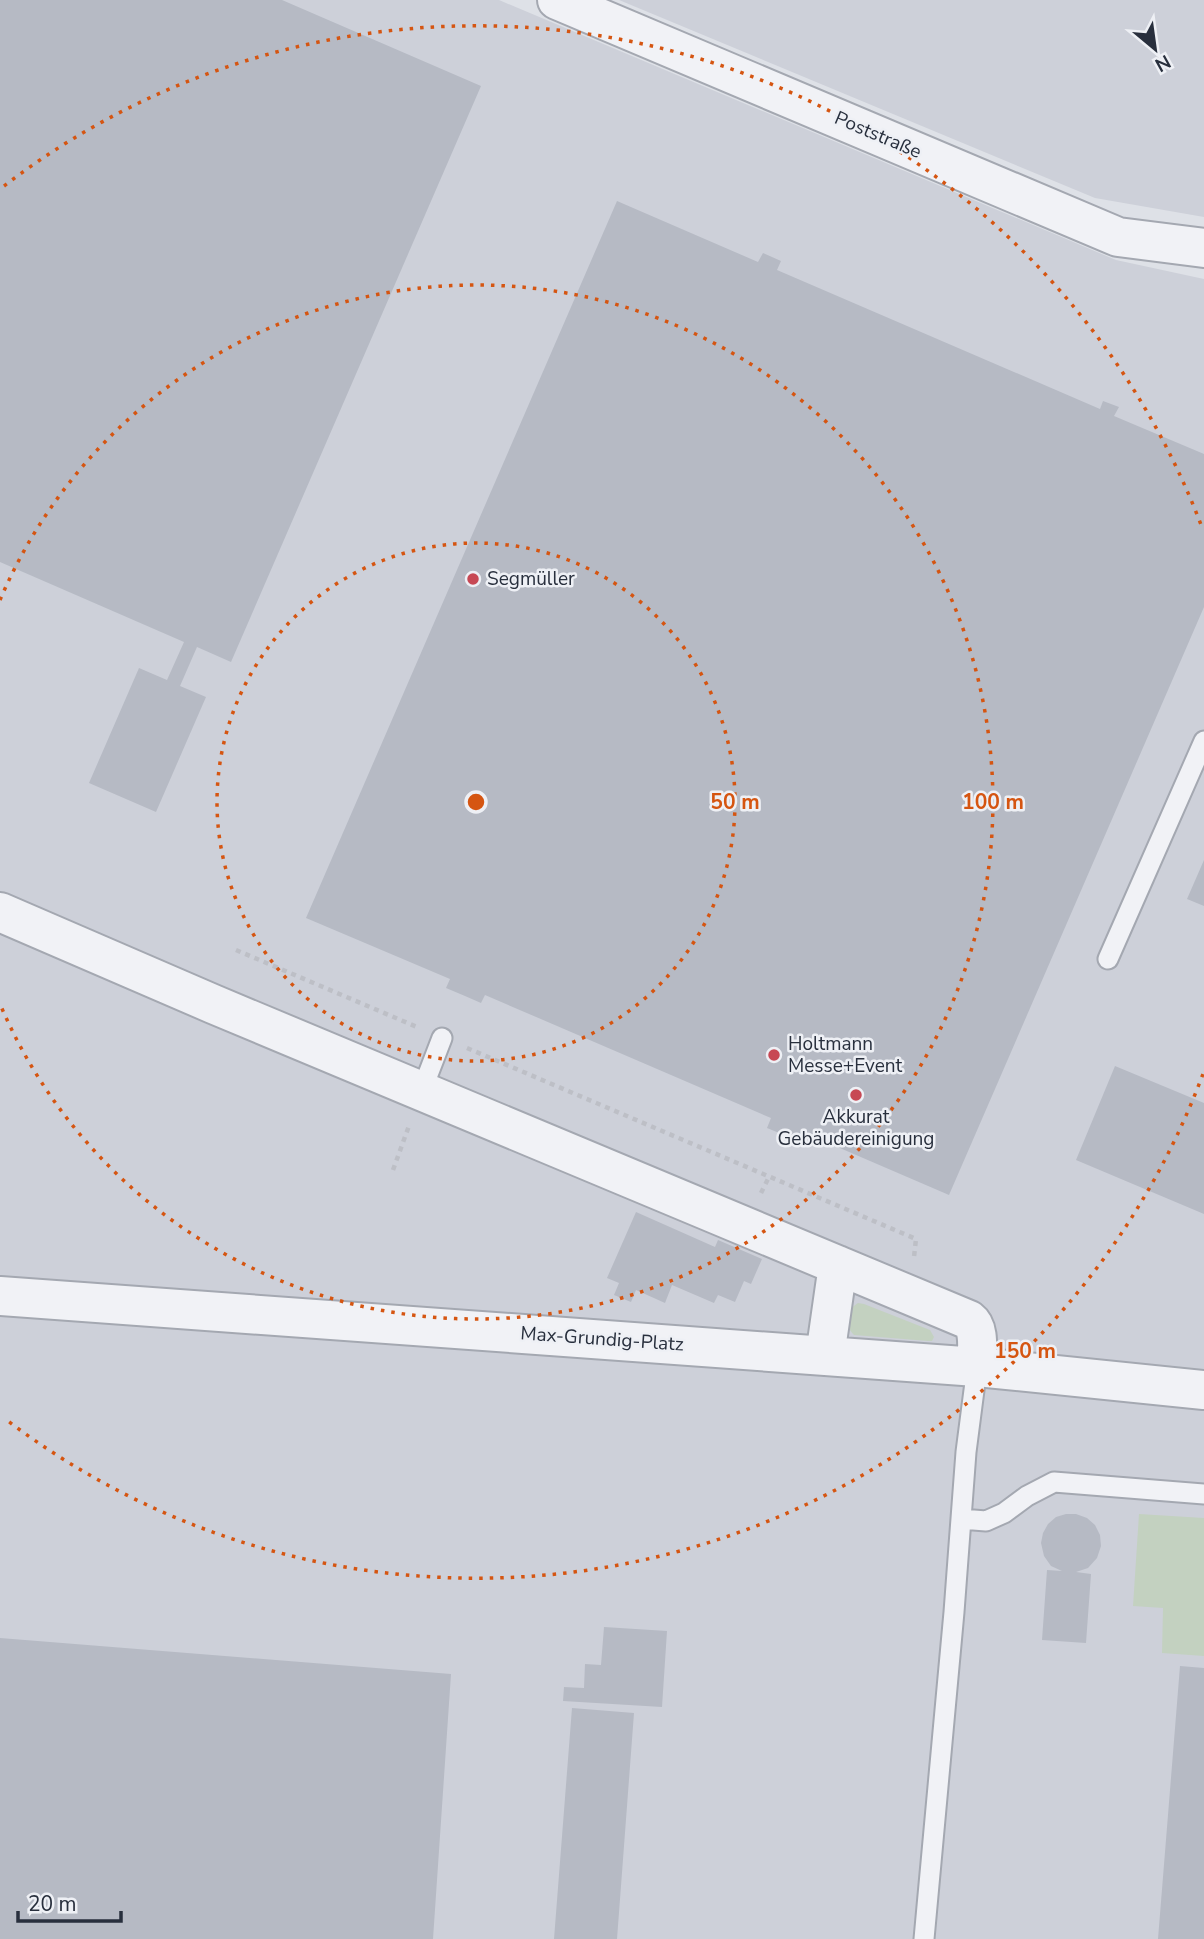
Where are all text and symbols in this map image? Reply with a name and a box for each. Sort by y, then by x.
north arrow [1120,14,1190,84]
text: N [1150,48,1175,78]
street label: Poststraße [831,105,925,165]
place label: Segmüller [487,566,575,592]
marker: Segmüller [465,571,481,587]
text: 50 m [710,788,760,816]
text: 100 m [962,788,1024,816]
centre of rings [464,790,488,814]
place label: Holtmann Messe+Event [788,1031,903,1079]
marker: Holtmann Messe+Event [766,1047,782,1063]
marker: Akkurat Gebäudereinigung [848,1087,864,1103]
place label: Akkurat Gebäudereinigung [777,1104,935,1152]
street label: Max-Grundig-Platz [519,1320,685,1358]
text: 150 m [994,1337,1056,1365]
scale bar [18,1880,121,1924]
text: 20 m [28,1890,77,1918]

